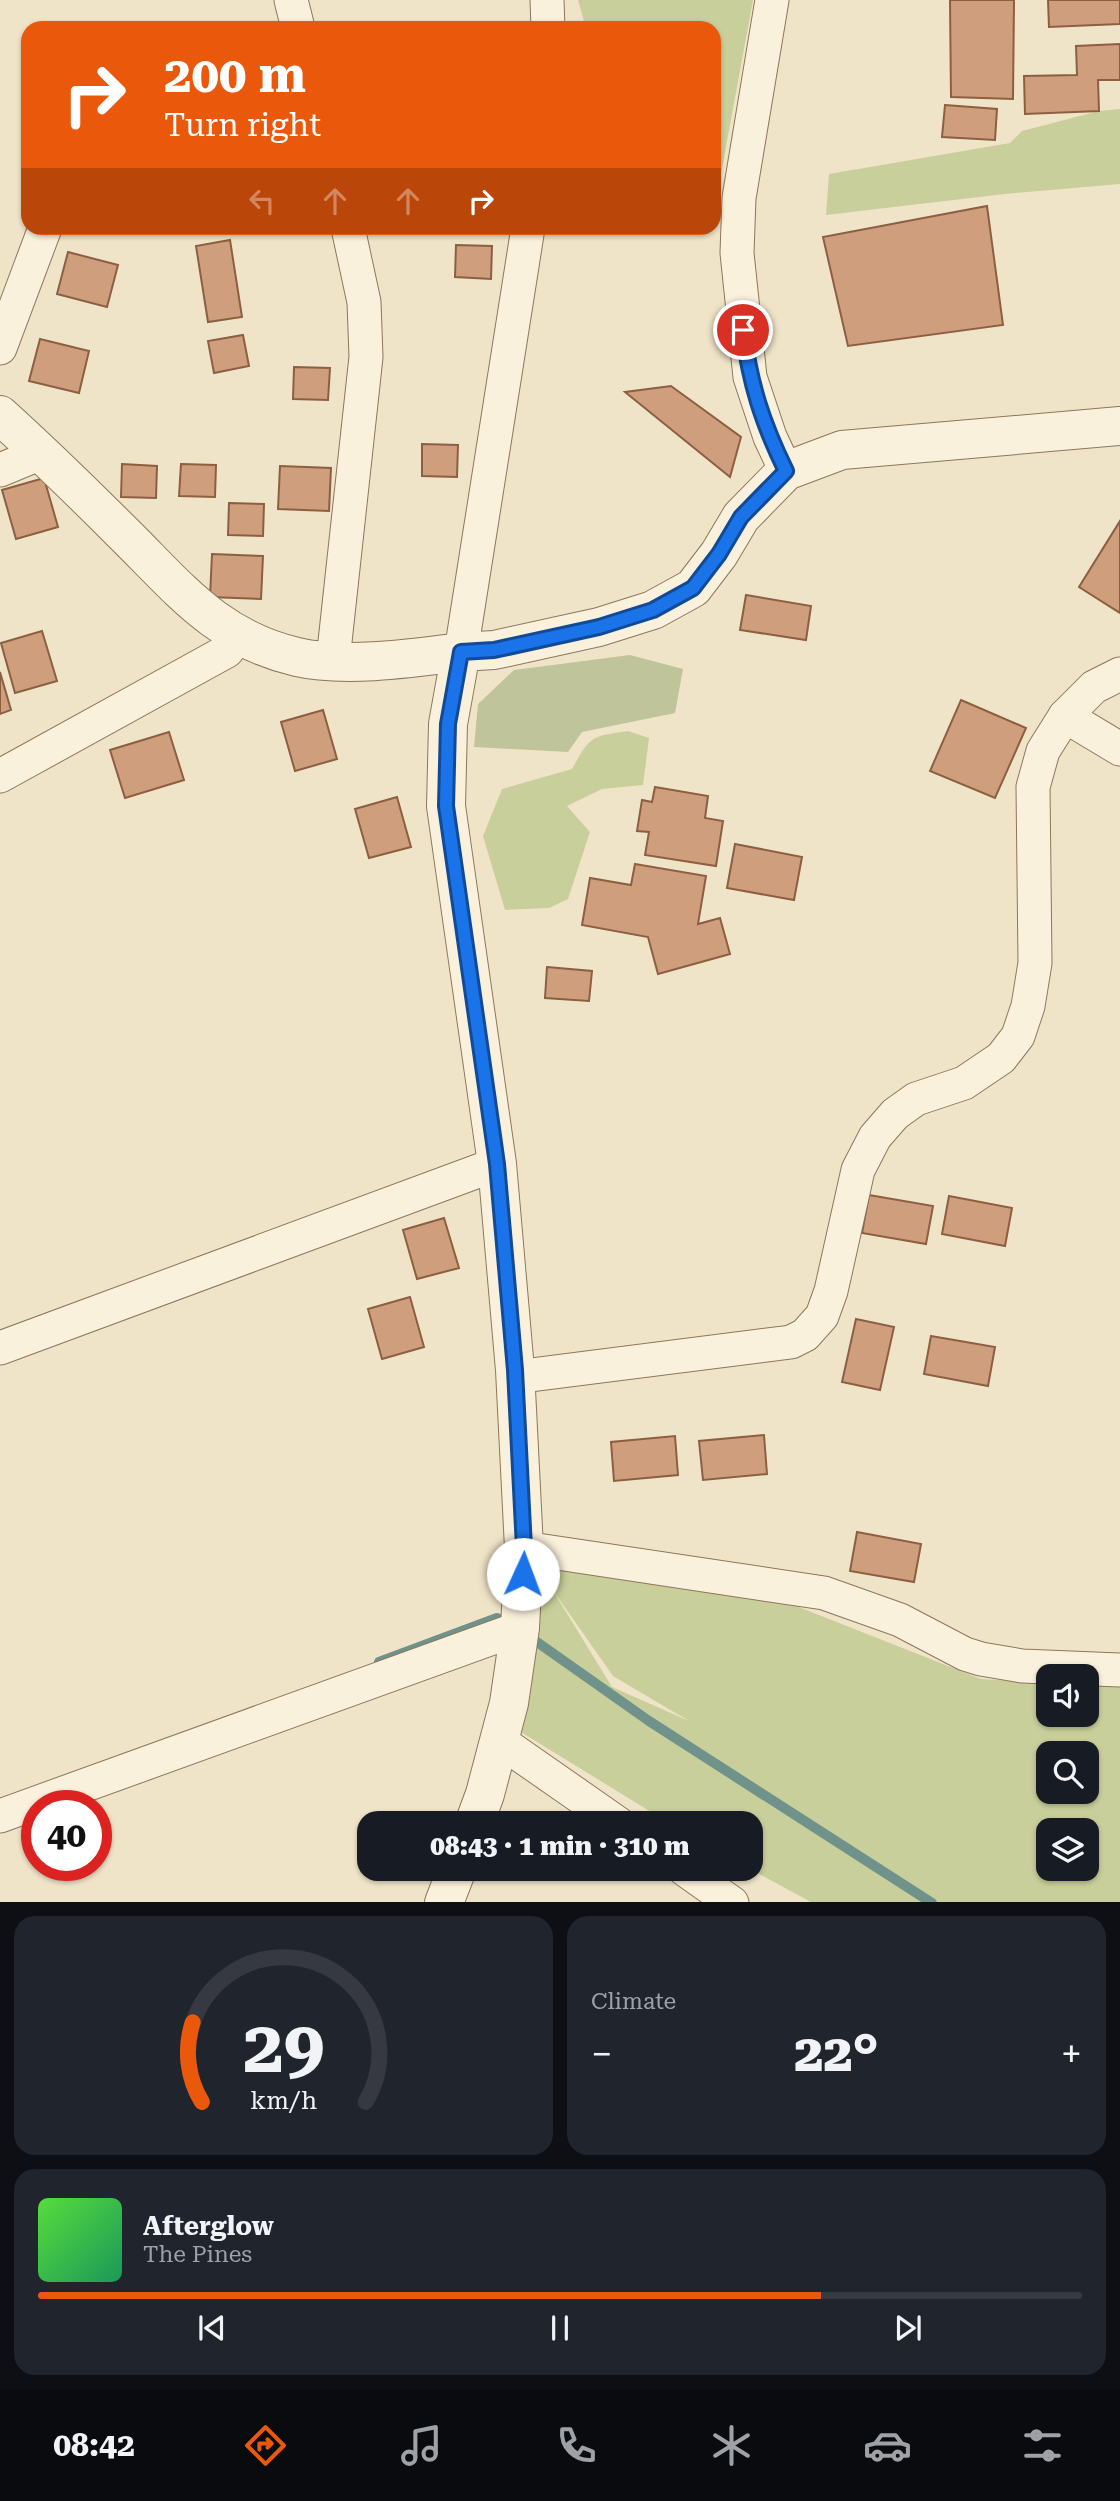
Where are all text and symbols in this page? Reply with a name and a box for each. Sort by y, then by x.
text: 200 m [164,47,306,104]
icon: right [49,49,140,140]
text: Turn right [164,106,321,144]
icon: left [243,182,281,220]
icon: ahead [316,182,354,220]
icon: ahead [389,182,427,220]
icon: right [462,182,500,220]
pin [713,300,773,360]
icon: arrive [724,311,762,349]
position arrow [486,1537,560,1611]
map controls [1036,1664,1099,1881]
button: sound [1036,1664,1099,1727]
button: search [1036,1741,1099,1804]
speed limit sign: 40 [21,1790,112,1881]
button: layers [1036,1818,1099,1881]
text: 08:43 · 1 min · 310 m [430,1831,690,1861]
text: Climate [591,1988,676,2015]
text: 29 [243,2005,324,2090]
text: 22° [794,2023,879,2084]
text: − [591,2032,612,2076]
text: + [1061,2032,1082,2076]
text: km/h [250,2085,317,2114]
text: Afterglow [143,2211,274,2241]
text: The Pines [143,2241,252,2268]
icon: previous [193,2309,231,2347]
icon: pause [541,2309,579,2347]
icon: next [889,2309,927,2347]
icon: directions [241,2421,290,2470]
icon: music [397,2421,446,2470]
icon: phone [552,2421,601,2470]
icon: climate [707,2421,756,2470]
icon: car [863,2421,912,2470]
icon: filters [1018,2421,1067,2470]
text: 08:42 [53,2426,135,2464]

